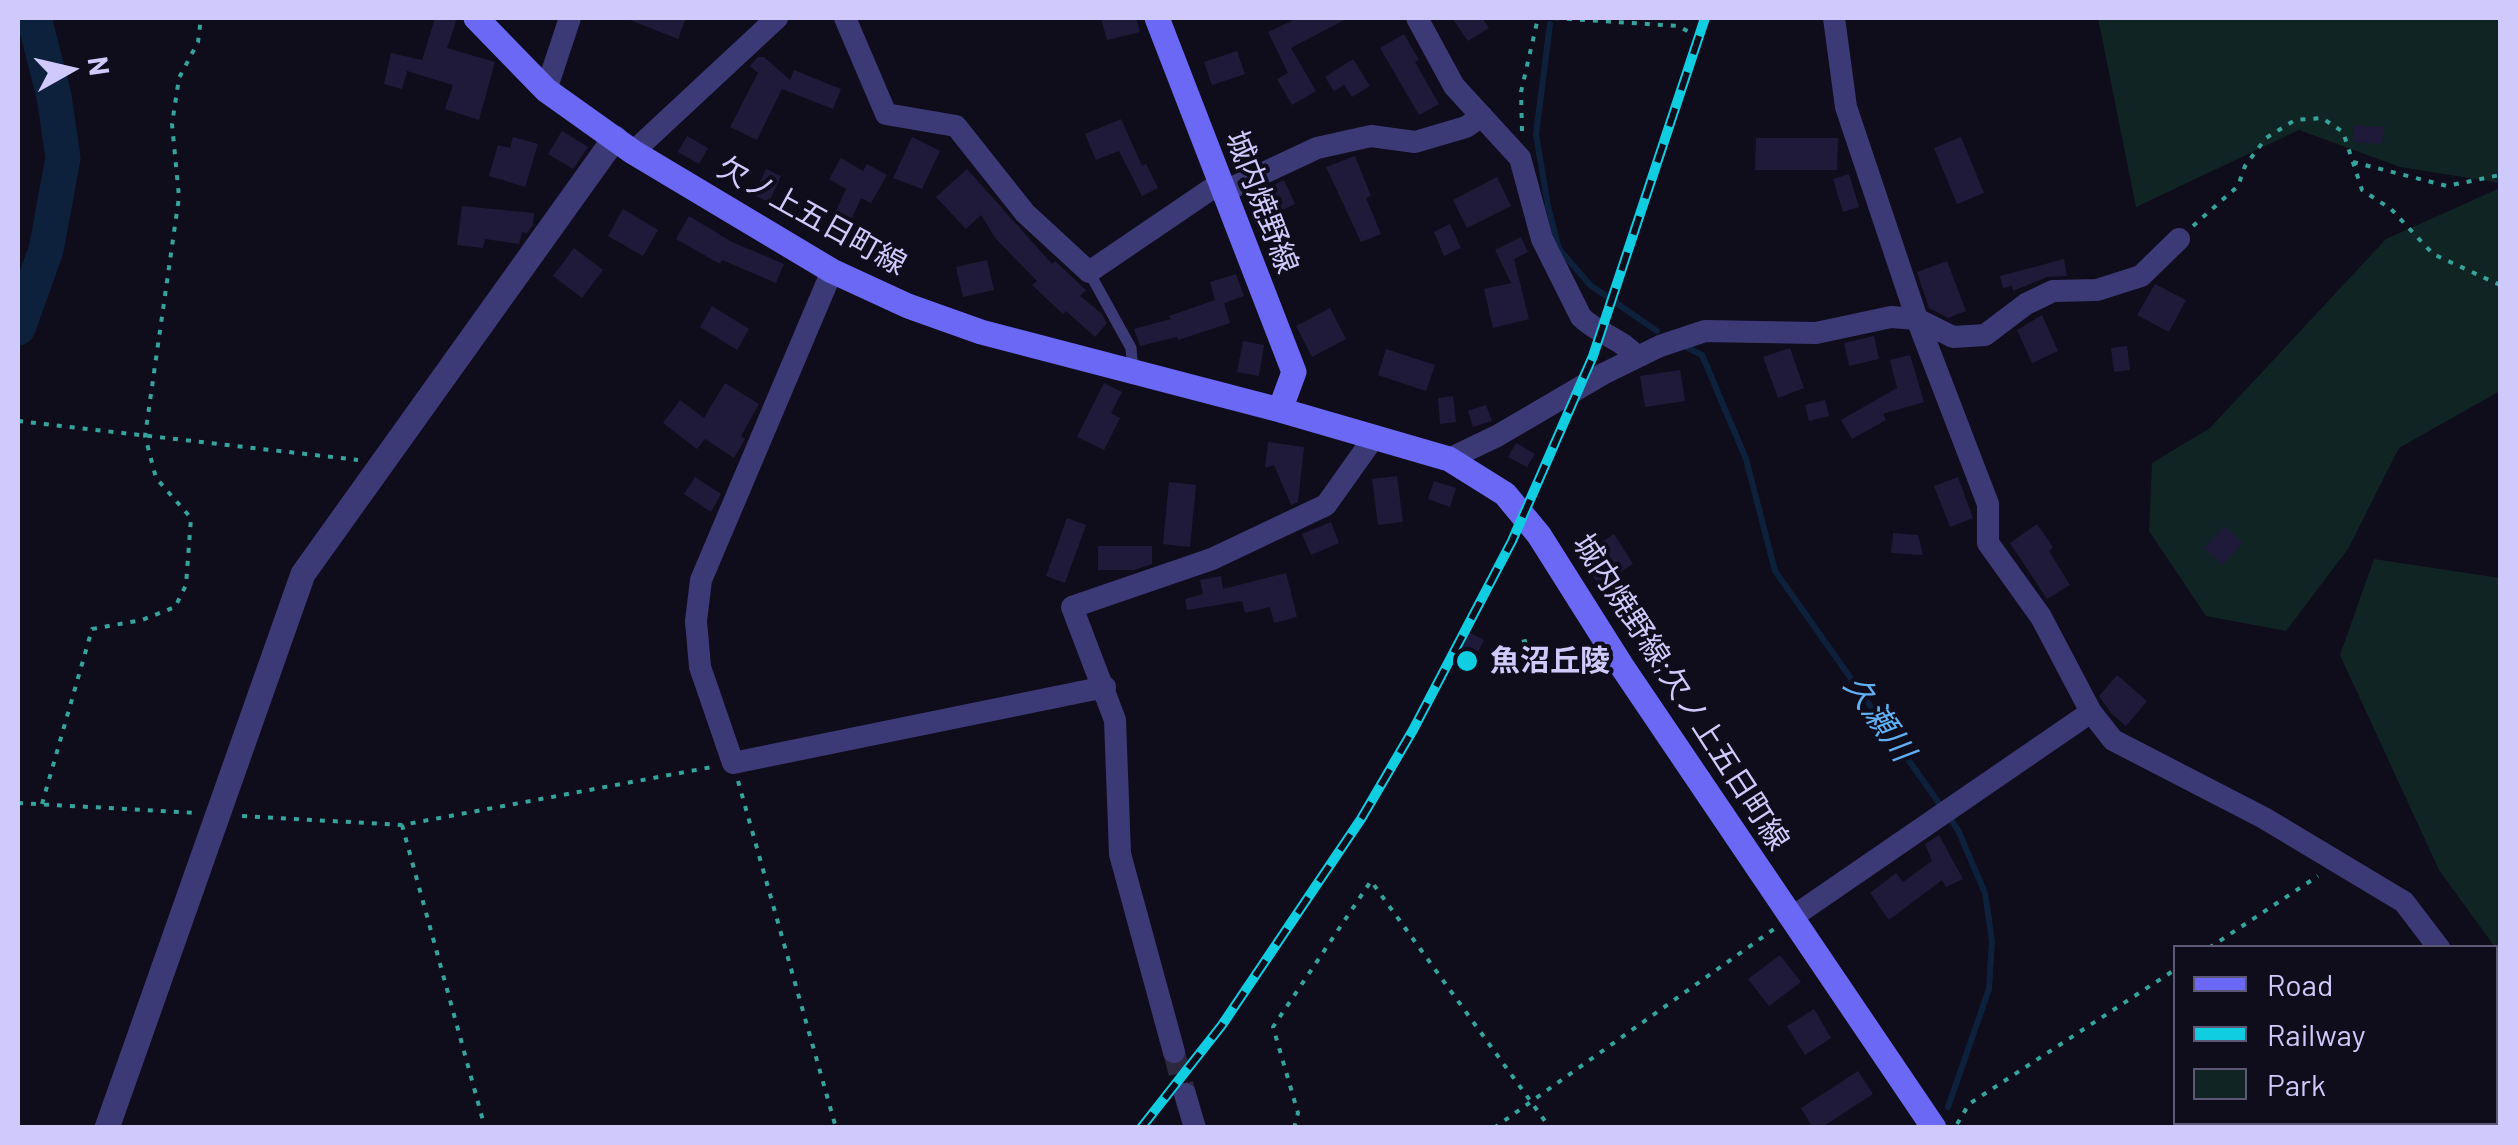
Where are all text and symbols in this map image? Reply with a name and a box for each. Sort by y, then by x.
north arrow [20,20,120,120]
text: N [82,54,118,77]
street label: 城内焼野線 [1218,126,1306,278]
street label: 欠ノ上五日町線 [711,149,913,283]
street label: 城内焼野線;欠ノ上五日町線 [1565,527,1797,857]
place label: 魚沼丘陵 [1490,643,1610,679]
marker: 魚沼丘陵 [1454,648,1480,674]
water label: 久瀬川 [1836,668,1922,768]
legend [2173,945,2498,1125]
text: Road [2267,966,2333,1002]
text: Railway [2267,1016,2366,1052]
text: Park [2267,1066,2326,1102]

